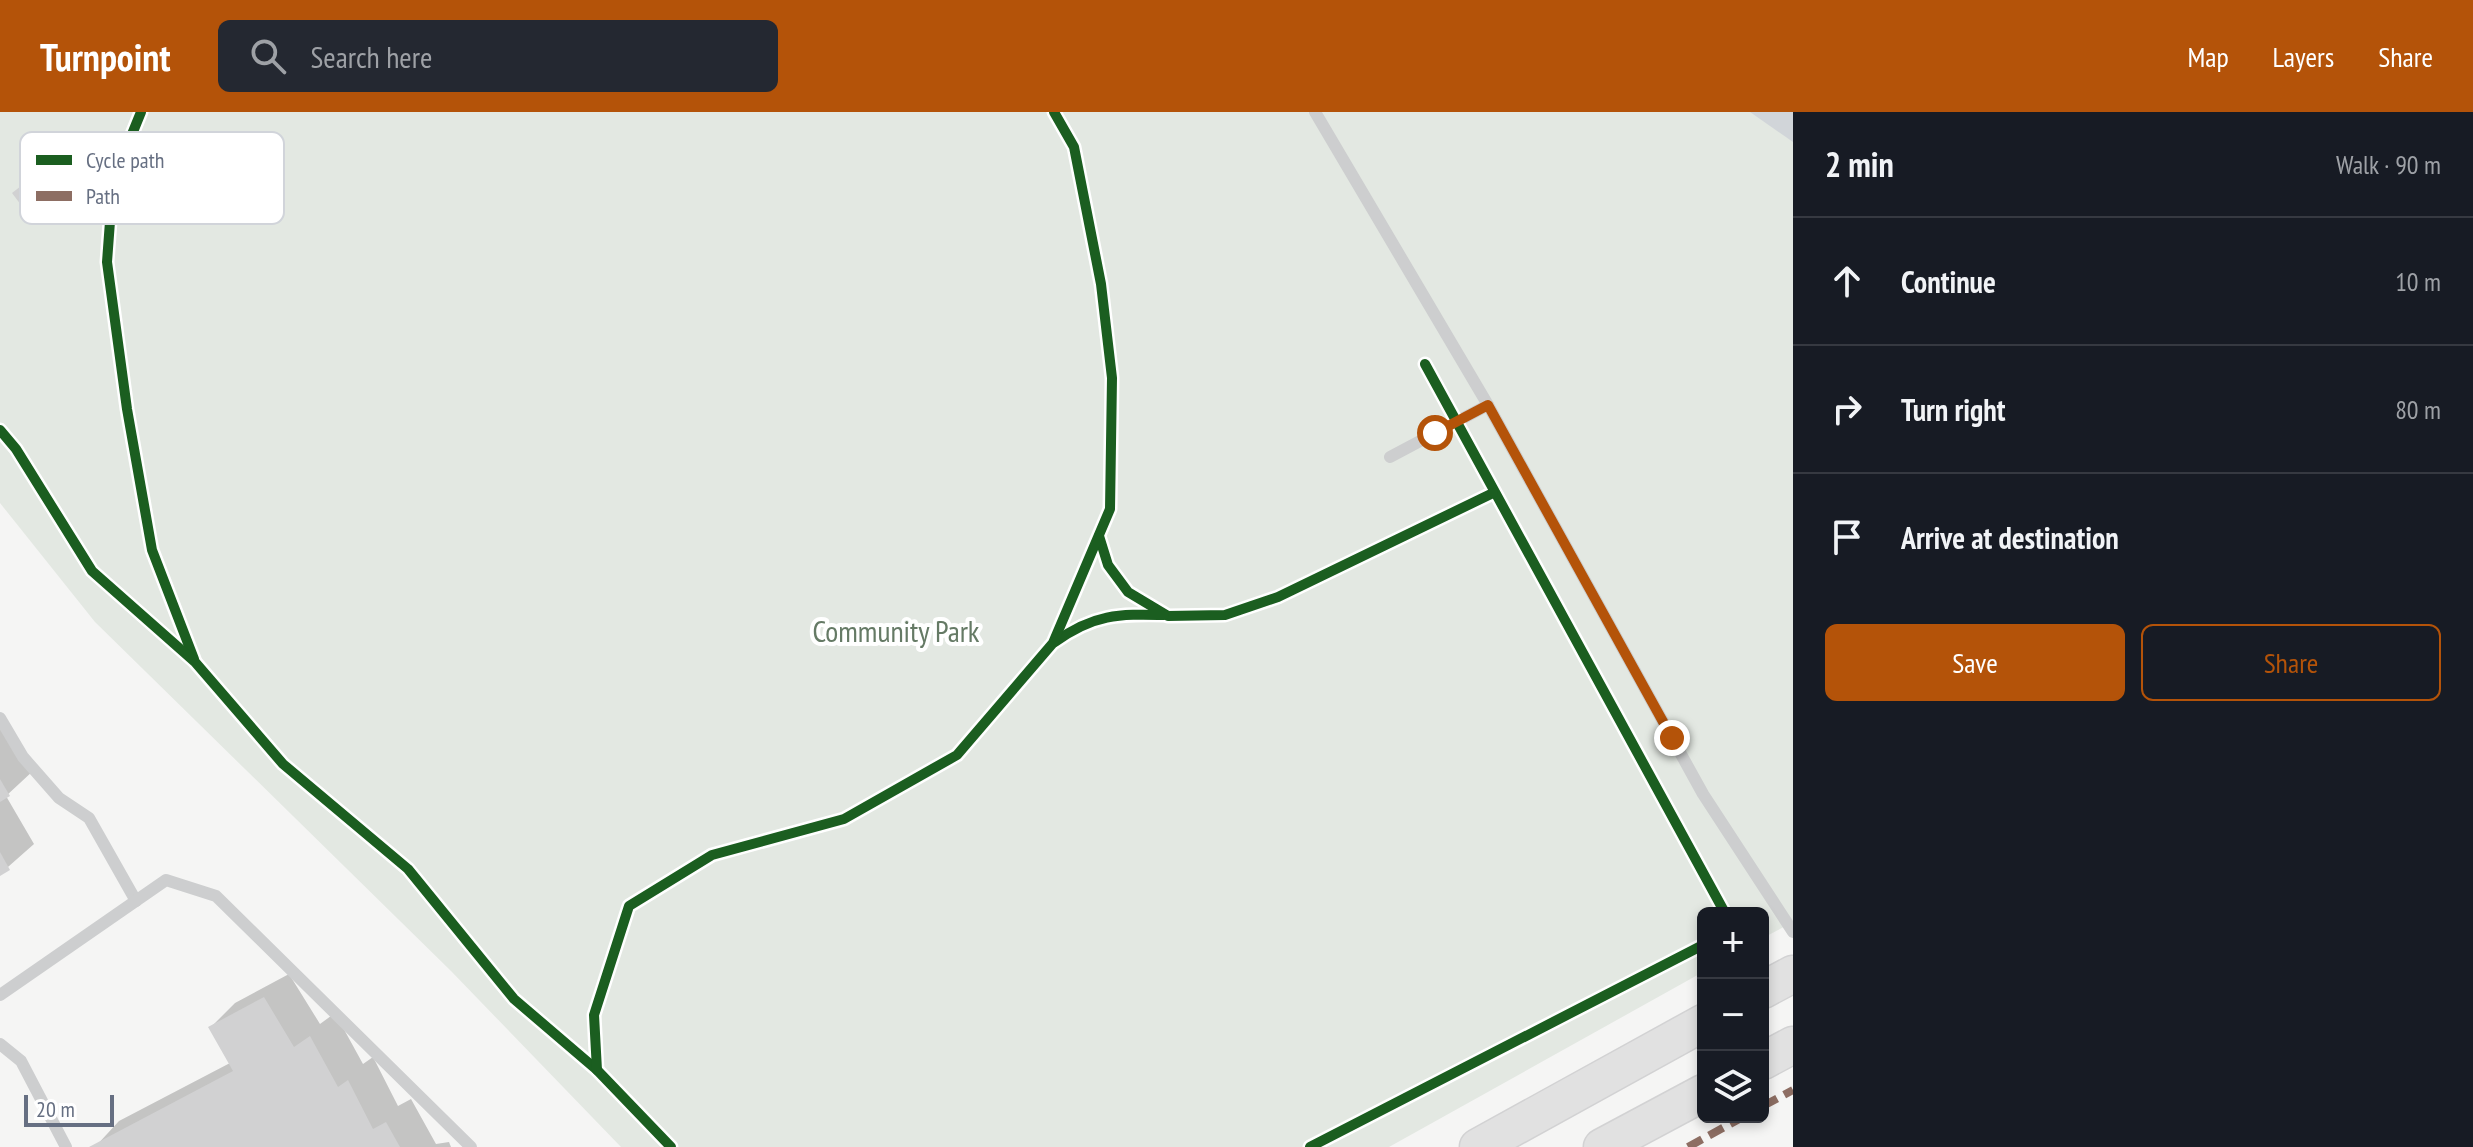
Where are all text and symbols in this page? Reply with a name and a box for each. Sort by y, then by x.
search box [218,20,778,92]
text: Turnpoint [40,32,170,81]
icon: search [246,34,290,78]
text: Search here [310,37,432,76]
text: Map [2187,38,2229,75]
text: Layers [2273,38,2334,75]
text: Share [2378,38,2433,75]
legend [20,132,284,224]
text: 2 min [1825,142,1894,186]
text: Cycle path [86,146,164,174]
text: Walk · 90 m [2336,148,2441,181]
text: Path [86,182,120,210]
icon: ahead [1825,259,1869,303]
text: Continue [1901,262,1996,301]
text: 10 m [2395,265,2441,298]
icon: right [1825,387,1869,431]
text: Turn right [1901,390,2005,429]
text: 80 m [2395,393,2441,426]
route start [1417,415,1453,451]
icon: arrive [1825,515,1869,559]
text: Arrive at destination [1901,518,2119,557]
park label: Community Park [812,611,980,650]
button: Save [1825,624,2125,701]
button: Share [2141,624,2441,701]
route end [1654,720,1690,756]
map controls [1697,907,1769,1123]
button: + [1697,907,1769,979]
button: − [1697,979,1769,1051]
button: layers [1697,1051,1769,1123]
scale bar [24,1091,114,1127]
text: 20 m [36,1095,75,1123]

